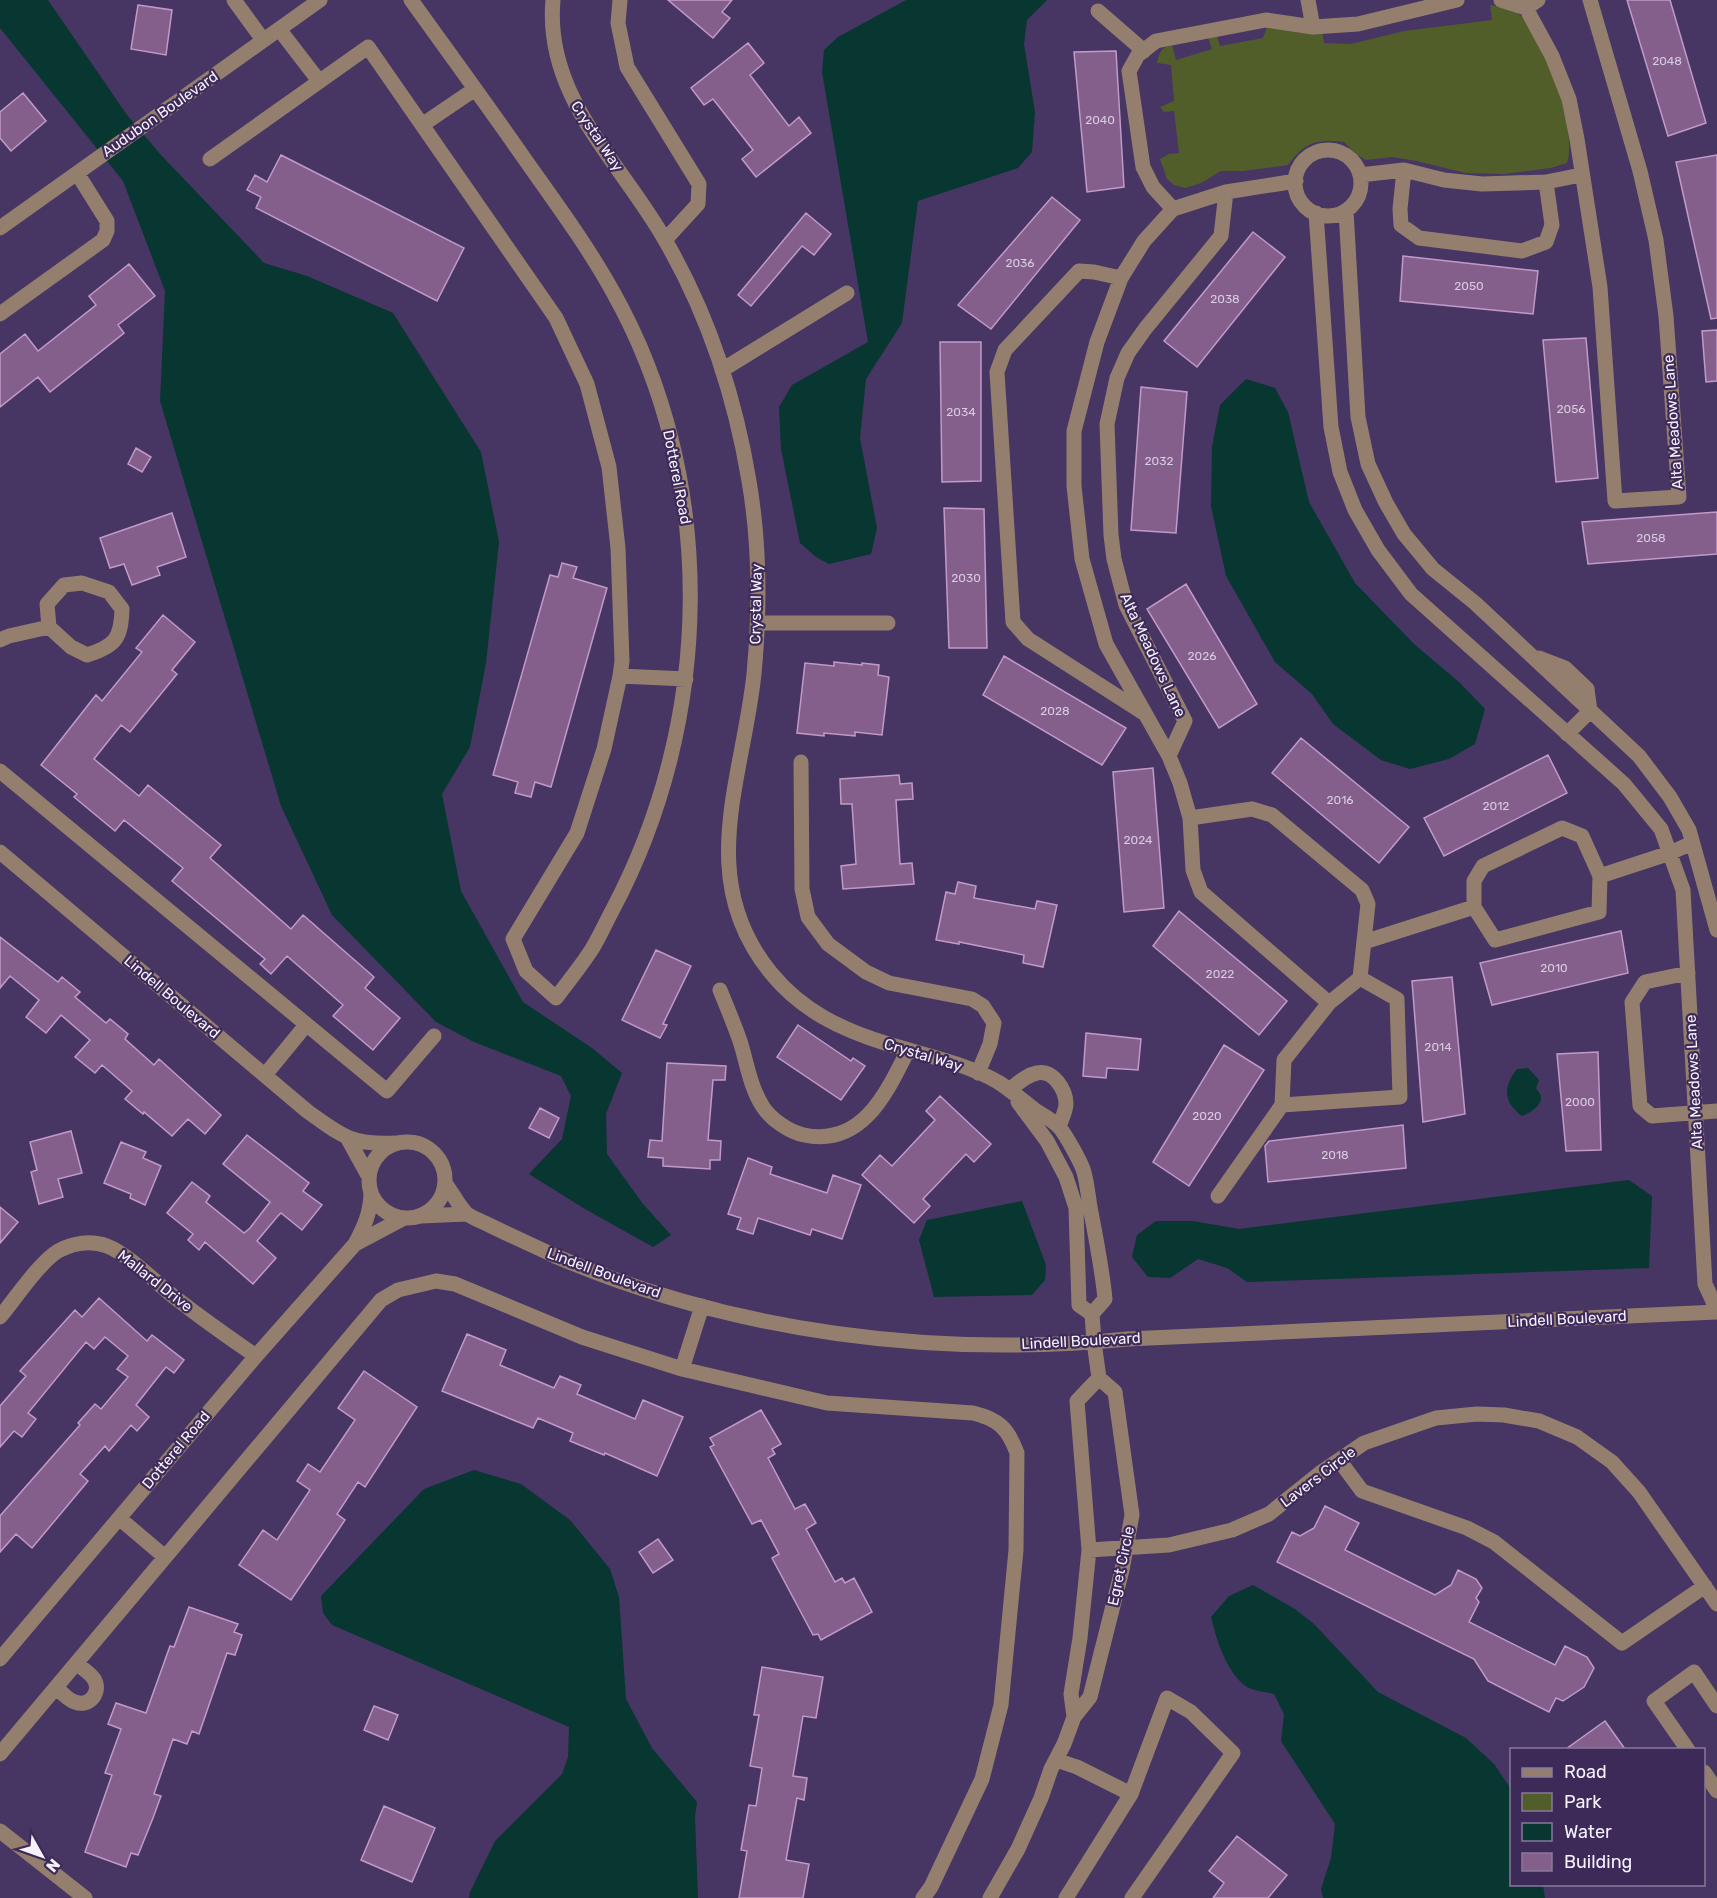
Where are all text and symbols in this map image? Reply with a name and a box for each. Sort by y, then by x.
house number: 2048 [1652,54,1682,68]
street label: Audubon Boulevard [99,67,221,161]
street label: Crystal Way [567,98,627,174]
house number: 2040 [1085,113,1115,127]
house number: 2036 [1005,256,1035,270]
house number: 2050 [1454,279,1484,293]
house number: 2038 [1210,292,1240,306]
street label: Alta Meadows Lane [1659,354,1687,490]
house number: 2056 [1556,402,1586,416]
house number: 2034 [946,405,976,419]
street label: Dotterel Road [659,428,695,526]
house number: 2032 [1145,454,1173,468]
house number: 2058 [1636,531,1666,545]
street label: Crystal Way [746,564,766,644]
house number: 2030 [951,571,981,585]
street label: Alta Meadows Lane [1116,590,1190,720]
house number: 2026 [1188,649,1216,663]
house number: 2028 [1040,704,1070,718]
house number: 2016 [1326,793,1354,807]
house number: 2012 [1483,799,1509,813]
house number: 2024 [1123,833,1153,847]
street label: Lindell Boulevard [120,952,224,1042]
house number: 2010 [1540,961,1568,975]
house number: 2022 [1206,967,1234,981]
street label: Alta Meadows Lane [1681,1014,1707,1150]
street label: Crystal Way [882,1035,964,1075]
house number: 2014 [1424,1040,1452,1054]
house number: 2000 [1565,1095,1595,1109]
house number: 2020 [1192,1109,1222,1123]
house number: 2018 [1321,1148,1349,1162]
street label: Lindell Boulevard [545,1244,663,1302]
street label: Mallard Drive [114,1246,196,1316]
street label: Lindell Boulevard [1507,1307,1627,1331]
street label: Lindell Boulevard [1021,1329,1141,1353]
street label: Dotterel Road [138,1408,214,1492]
street label: Lavers Circle [1277,1443,1359,1511]
street label: Egret Circle [1104,1525,1138,1607]
legend [1510,1748,1705,1886]
text: Road [1564,1761,1607,1783]
text: Park [1564,1791,1602,1813]
text: Water [1564,1821,1612,1843]
north arrow [12,1826,72,1886]
text: Building [1564,1851,1632,1873]
text: N [42,1855,64,1876]

